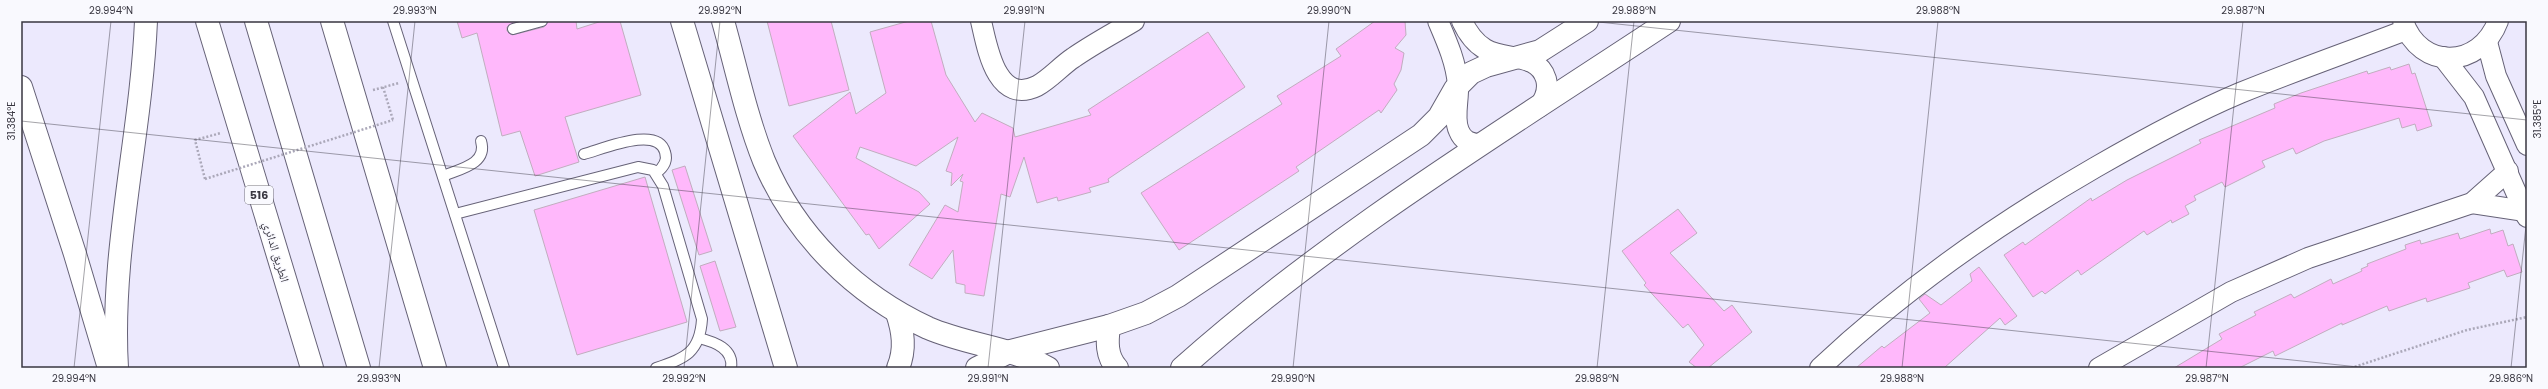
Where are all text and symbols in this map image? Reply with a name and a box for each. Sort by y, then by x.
text: 29.994°N [89,3,133,18]
text: 29.993°N [393,3,437,18]
text: 29.992°N [698,3,742,18]
text: 29.991°N [1003,3,1045,18]
text: 29.990°N [1307,3,1351,18]
text: 29.989°N [1612,3,1656,18]
text: 29.988°N [1916,3,1960,18]
text: 29.987°N [2221,3,2265,18]
text: 31.385°E [2530,100,2545,138]
text: 31.384°E [4,102,19,140]
road number: 516 [245,186,273,204]
street label: الطريق الدائري [257,220,294,285]
text: 29.994°N [52,371,96,386]
text: 29.993°N [357,371,401,386]
text: 29.992°N [662,371,706,386]
text: 29.991°N [967,371,1009,386]
text: 29.990°N [1271,371,1315,386]
text: 29.989°N [1575,371,1619,386]
text: 29.988°N [1880,371,1924,386]
text: 29.987°N [2185,371,2229,386]
text: 29.986°N [2489,371,2533,386]

